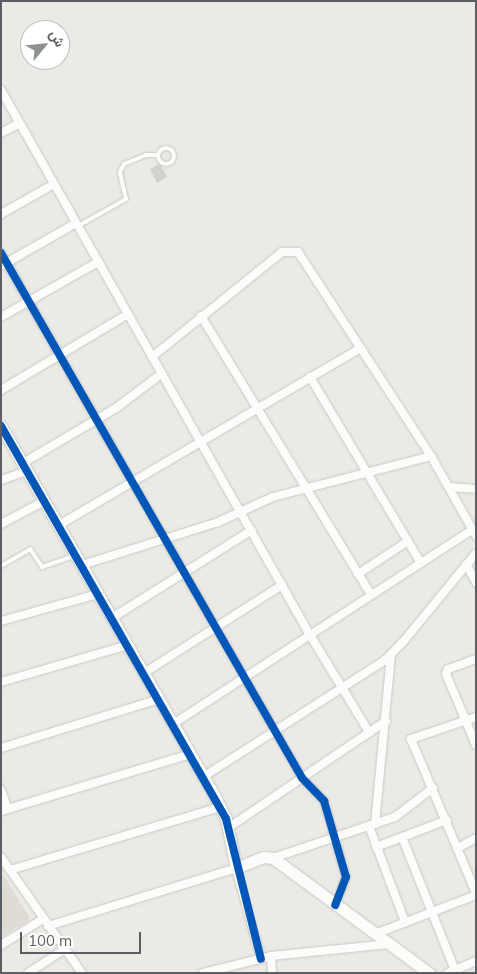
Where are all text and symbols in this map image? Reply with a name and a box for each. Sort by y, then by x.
north arrow [20,20,70,70]
text: ش [45,27,69,50]
scale bar [22,922,144,954]
text: 100 m [28,931,72,950]

